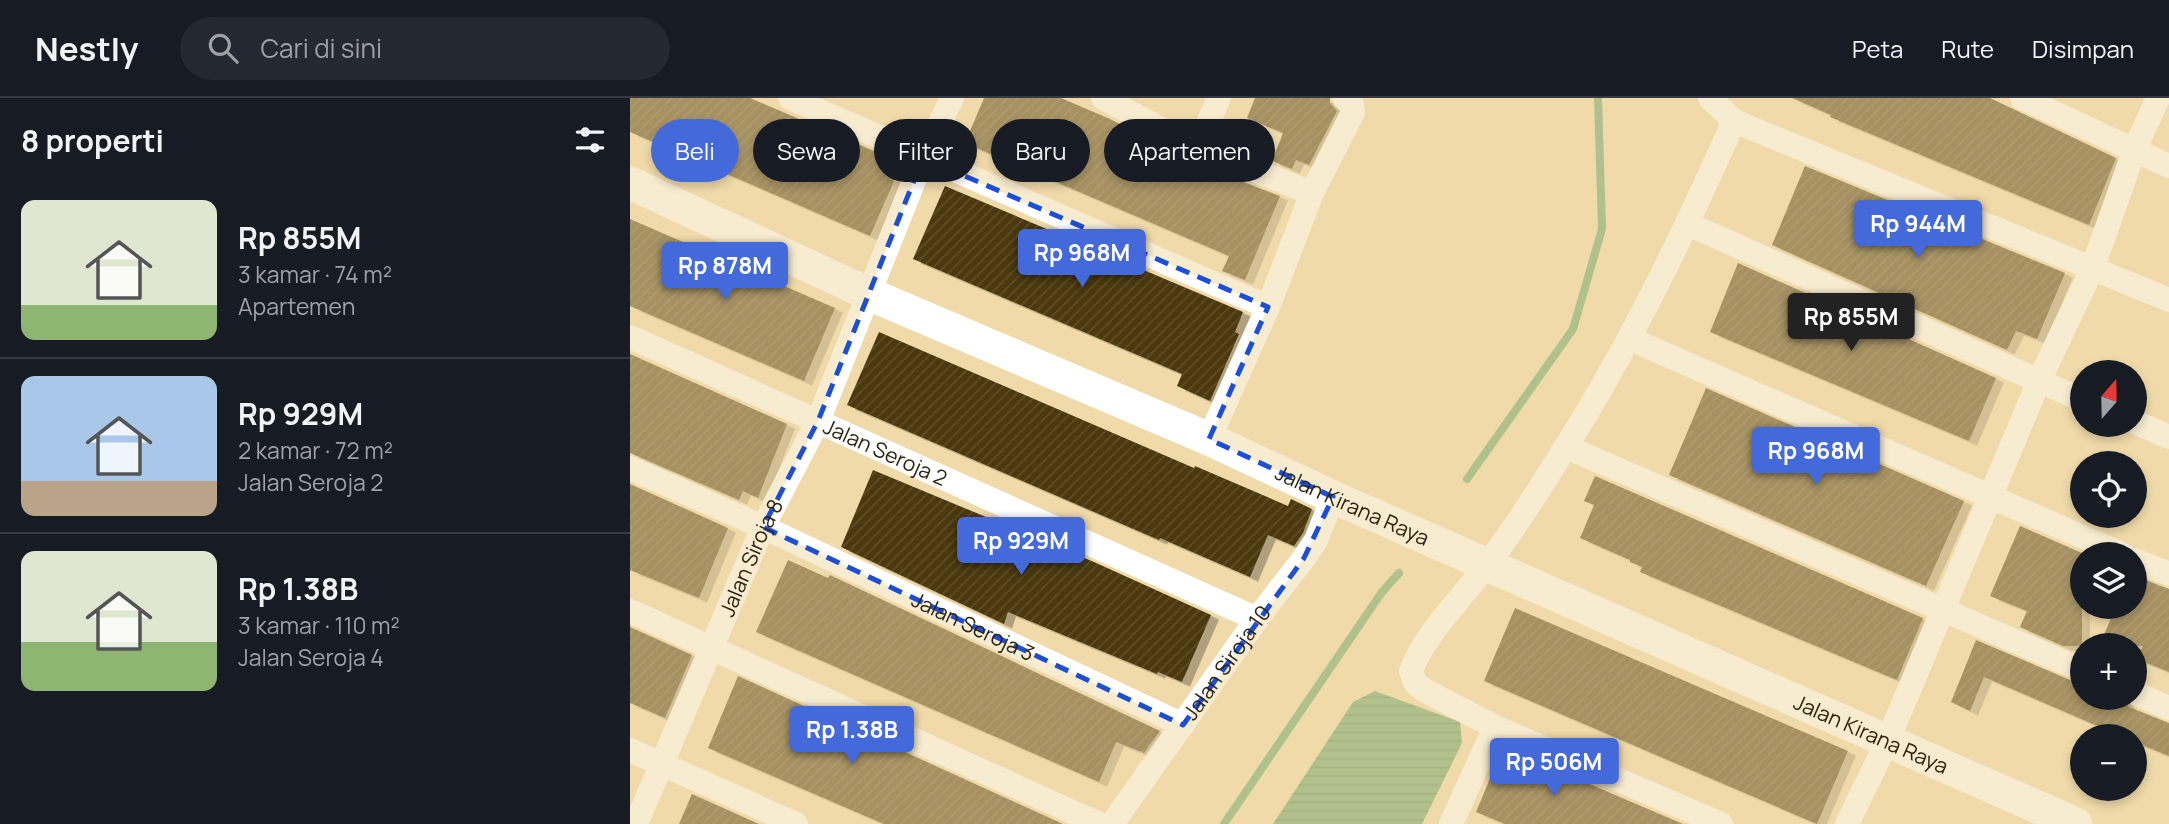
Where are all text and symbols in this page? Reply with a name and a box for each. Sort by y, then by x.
search box [180,17,670,80]
text: Nestly [35,26,138,71]
icon: search [204,29,242,67]
text: Cari di sini [260,30,382,66]
text: Peta [1852,32,1903,65]
text: Rute [1941,32,1994,65]
text: Disimpan [2032,32,2134,65]
chip: Beli [651,119,739,182]
chip: Sewa [753,119,860,182]
chip: Filter [874,119,977,182]
chip: Baru [991,119,1090,182]
chip: Apartemen [1104,119,1275,182]
text: 8 properti [21,120,164,161]
icon: filters [571,121,609,159]
pin: Rp 944M [1853,200,1983,260]
text: Rp 944M [1870,207,1966,239]
text: Rp 855M [238,217,361,258]
icon: home [77,228,161,312]
pin: Rp 968M [1017,230,1147,289]
text: Rp 968M [1034,236,1130,268]
pin: Rp 878M [660,242,790,302]
text: Rp 878M [678,249,772,281]
text: 3 kamar · 74 m² [238,258,392,290]
text: Apartemen [238,290,355,322]
pin: Rp 855M [1786,294,1916,353]
text: Rp 855M [1804,300,1898,332]
north arrow [2070,360,2147,438]
map controls [2070,360,2147,801]
text: Rp 929M [238,393,363,434]
icon: home [77,404,161,488]
street label: Jalan Seroja 2 [819,412,952,492]
pin: Rp 968M [1751,428,1881,487]
text: 2 kamar · 72 m² [238,434,393,466]
text: Rp 968M [1768,434,1864,466]
button: locate [2070,451,2147,528]
street label: Jalan Kirana Raya [1271,458,1434,552]
text: Jalan Seroja 2 [238,466,383,498]
street label: Jalan Siroja 8 [712,494,789,621]
pin: Rp 929M [956,518,1086,577]
text: Rp 929M [973,524,1069,556]
button: layers [2070,542,2147,619]
text: Rp 1.38B [238,568,358,609]
icon: home [77,579,161,663]
street label: Jalan Seroja 3 [907,585,1039,667]
street label: Jalan Siroja 10 [1176,599,1277,725]
text: 3 kamar · 110 m² [238,609,400,641]
button: + [2070,633,2147,710]
text: Jalan Seroja 4 [238,641,384,673]
street label: Jalan Kirana Raya [1790,688,1953,780]
pin: Rp 1.38B [780,706,924,766]
text: Rp 1.38B [806,713,898,745]
button: − [2070,724,2147,801]
pin: Rp 506M [1489,738,1619,798]
text: Rp 506M [1506,745,1602,777]

